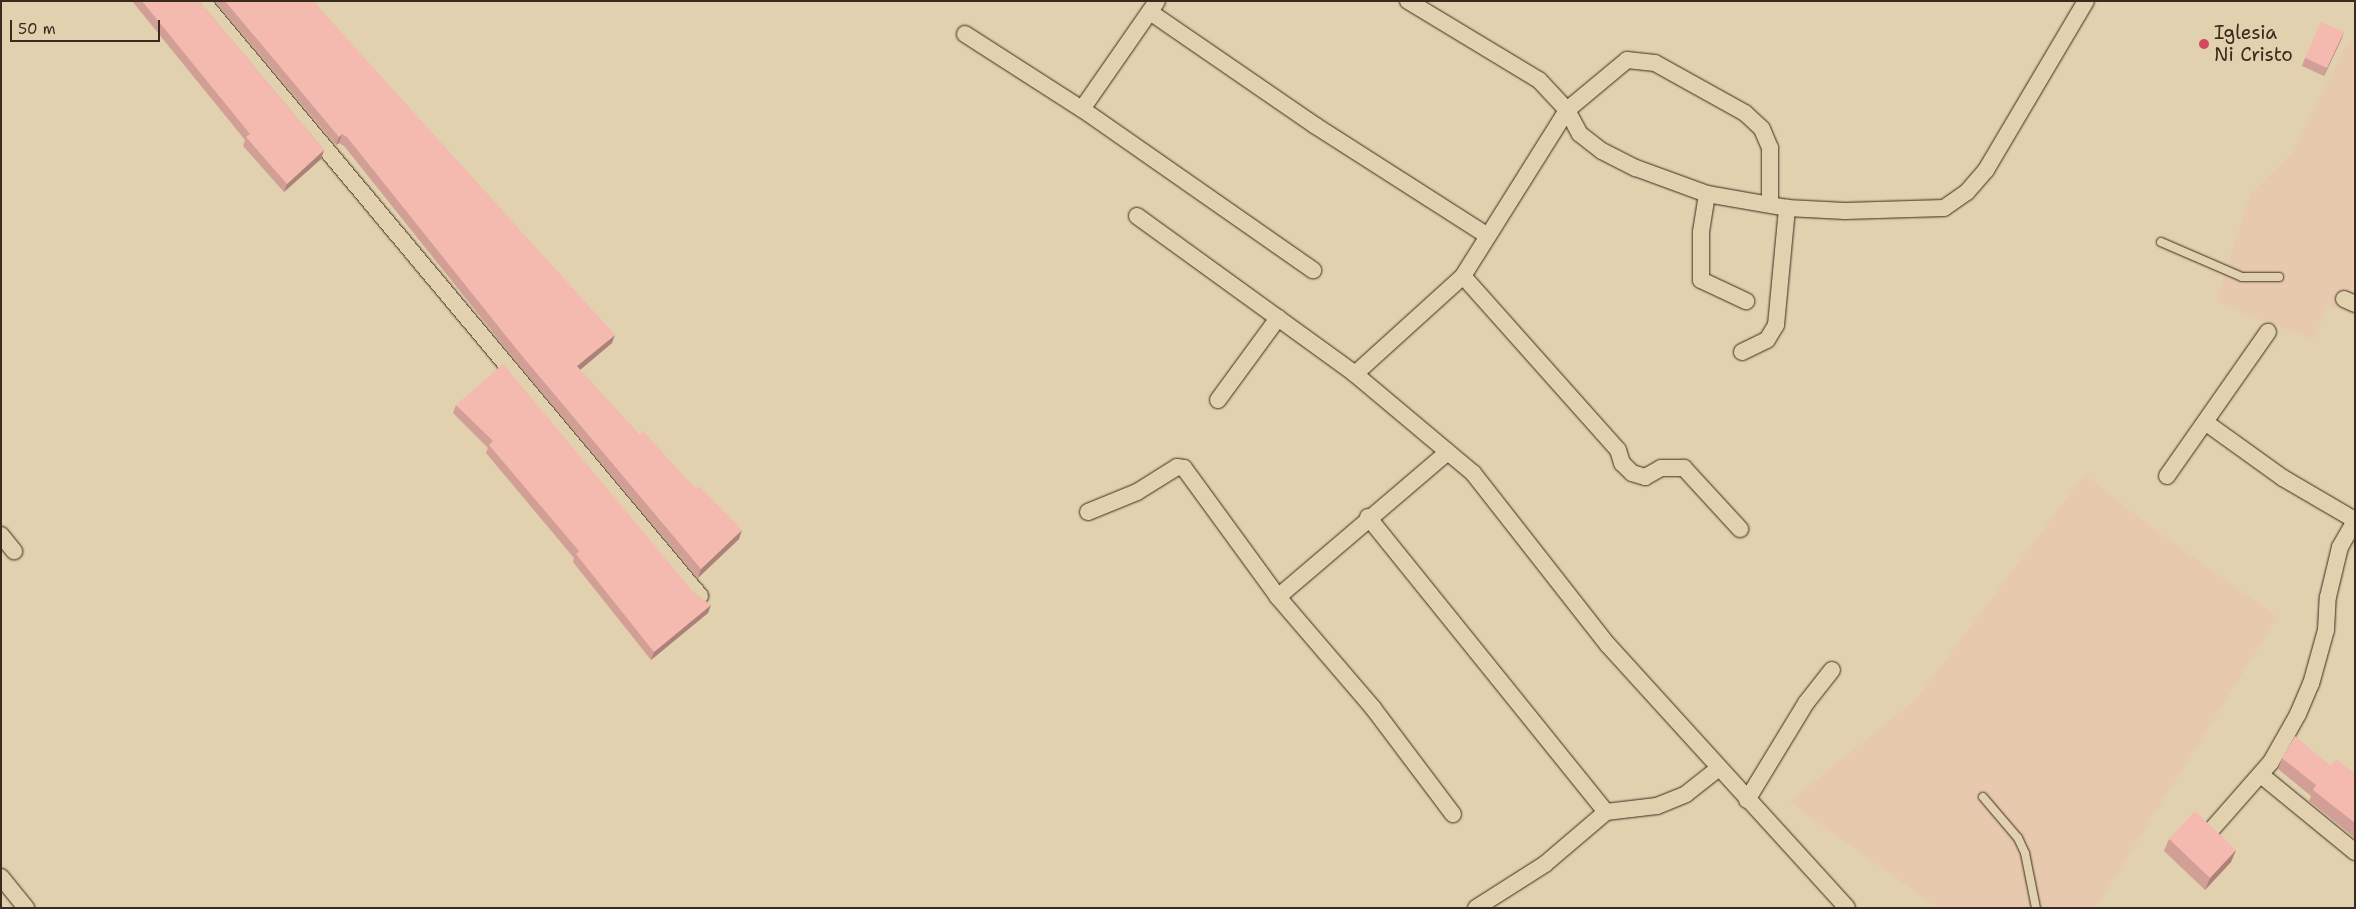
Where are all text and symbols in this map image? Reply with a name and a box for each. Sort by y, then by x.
scale bar [12,10,162,42]
text: 50 m [18,19,56,39]
place label: Iglesia Ni Cristo [2214,22,2293,66]
marker: Iglesia Ni Cristo [2198,38,2210,50]

